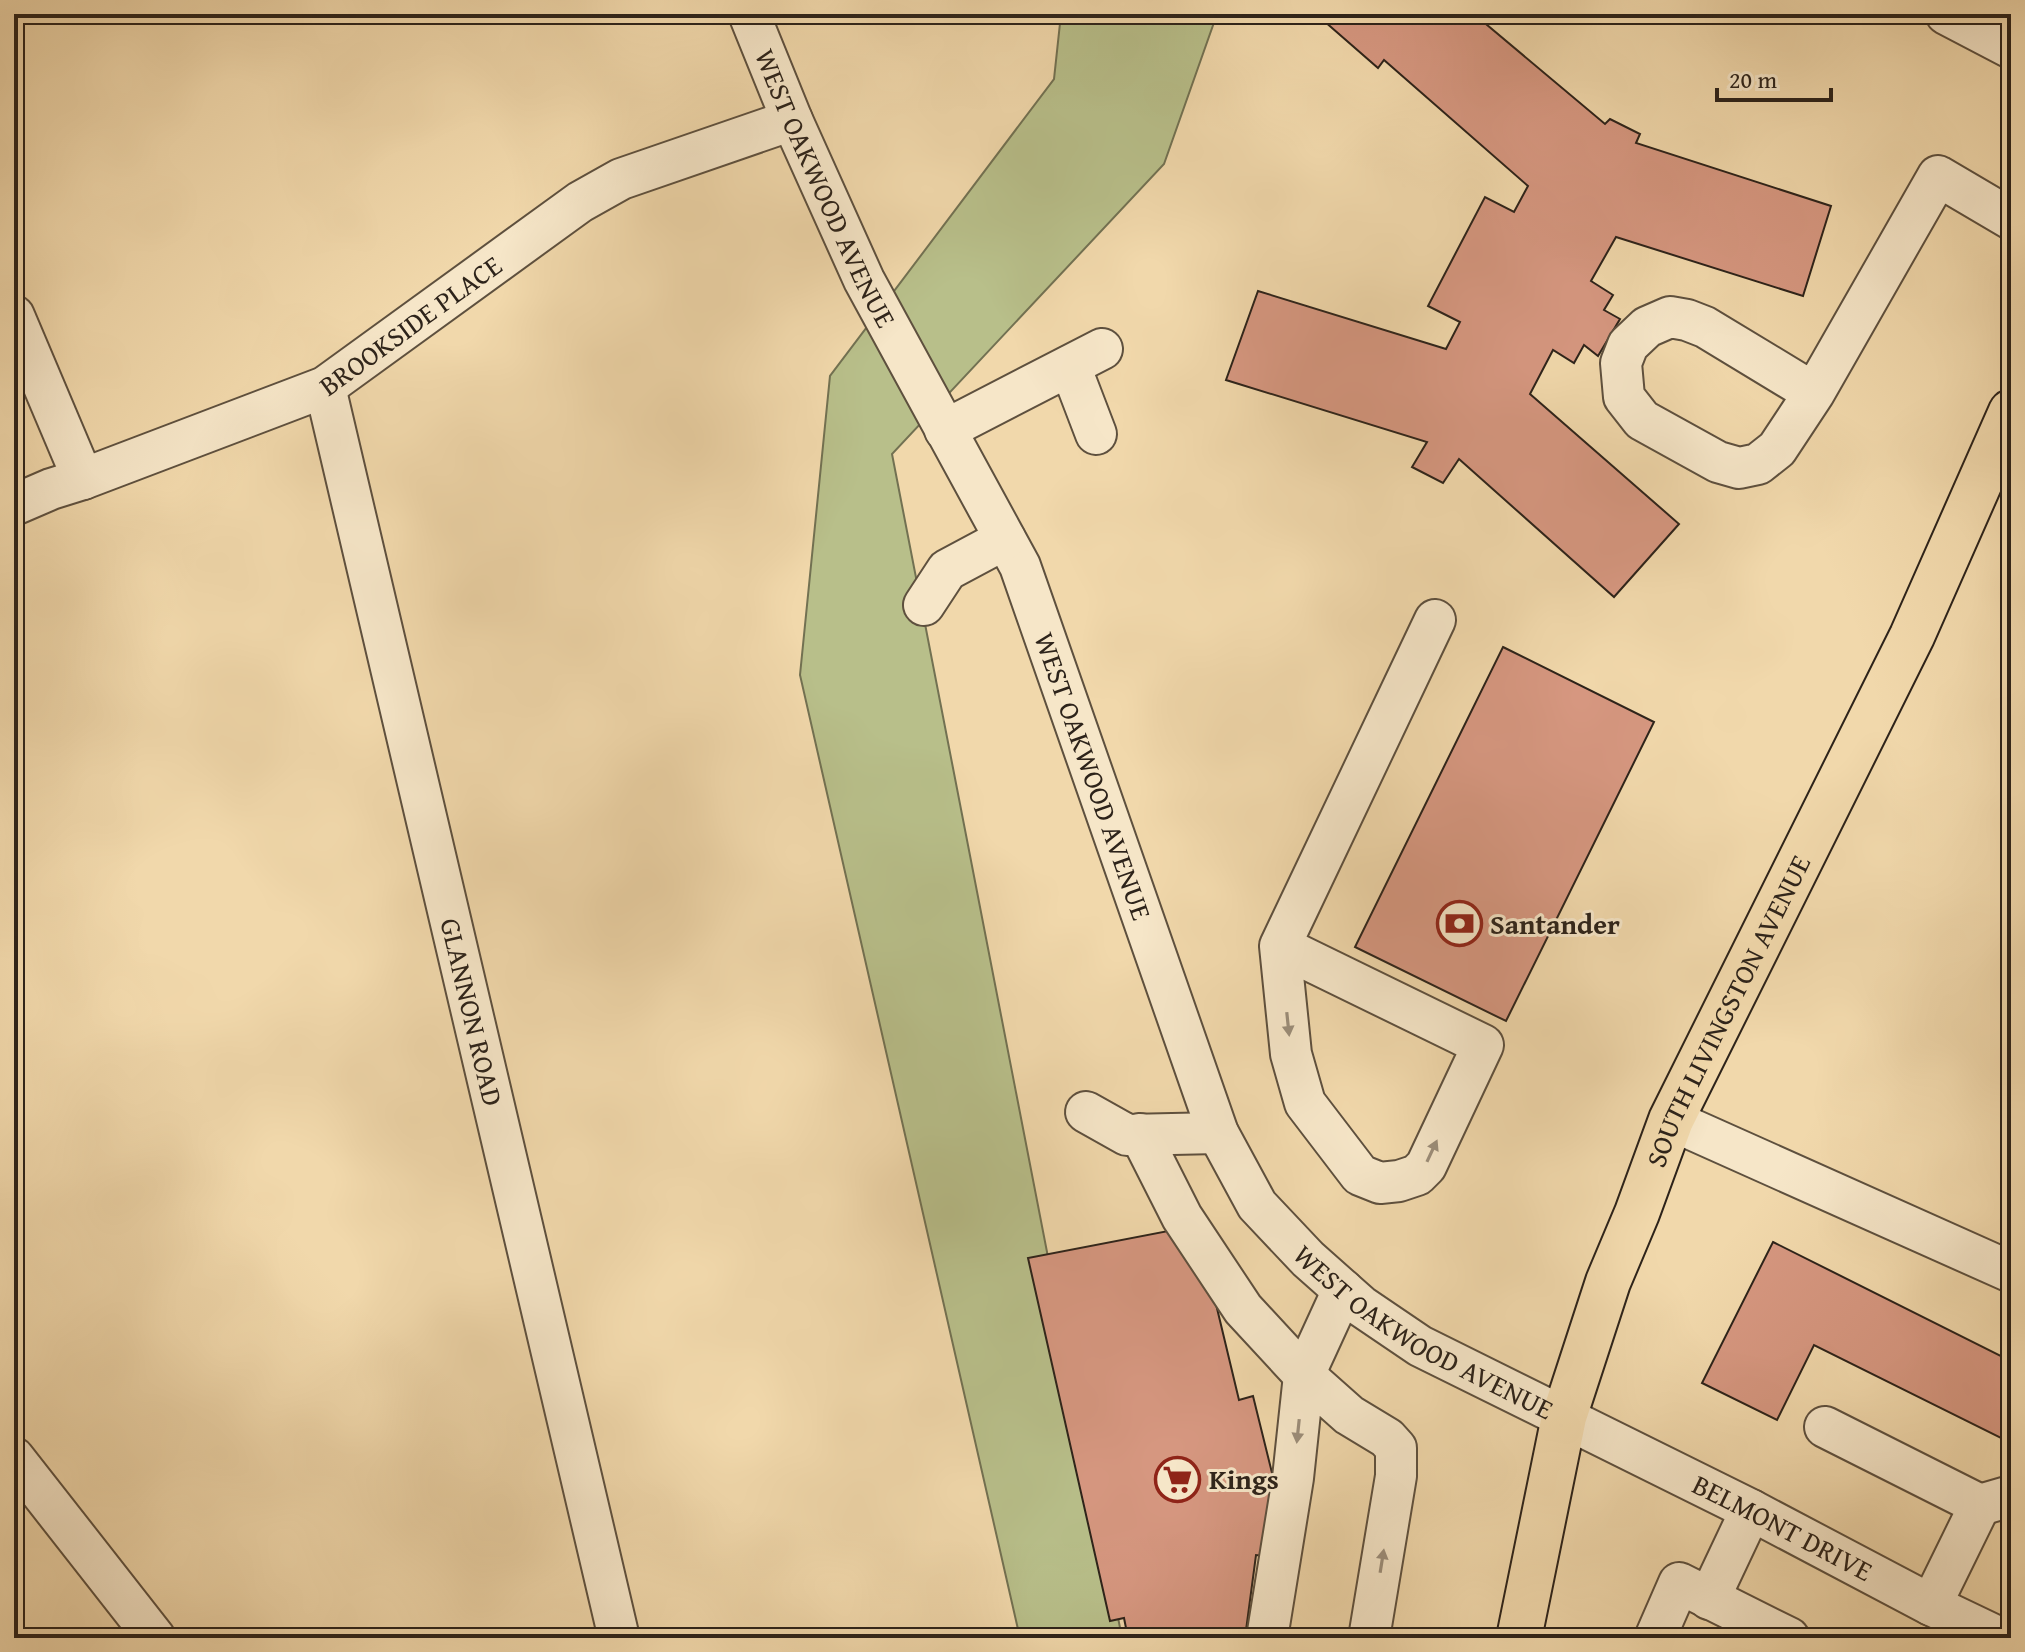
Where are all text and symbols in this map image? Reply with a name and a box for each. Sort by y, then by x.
street label: WEST OAKWOOD AVENUE [745,42,907,334]
scale bar [1717,52,1831,102]
text: 20 m [1729,62,1777,97]
street label: BROOKSIDE PLACE [310,244,510,405]
street label: WEST OAKWOOD AVENUE [1025,626,1163,925]
street label: SOUTH LIVINGSTON AVENUE [1635,847,1820,1173]
bank icon: Santander [1435,900,1483,948]
place label: Santander [1490,903,1620,944]
street label: GLANNON ROAD [430,914,514,1110]
one-way arrow [1282,1012,1295,1037]
one-way arrow [1425,1140,1439,1163]
street label: WEST OAKWOOD AVENUE [1284,1235,1561,1429]
one-way arrow [1291,1418,1304,1443]
supermarket icon: Kings [1154,1455,1202,1503]
place label: Kings [1209,1458,1279,1499]
street label: BELMONT DRIVE [1686,1463,1880,1591]
one-way arrow [1377,1548,1389,1573]

